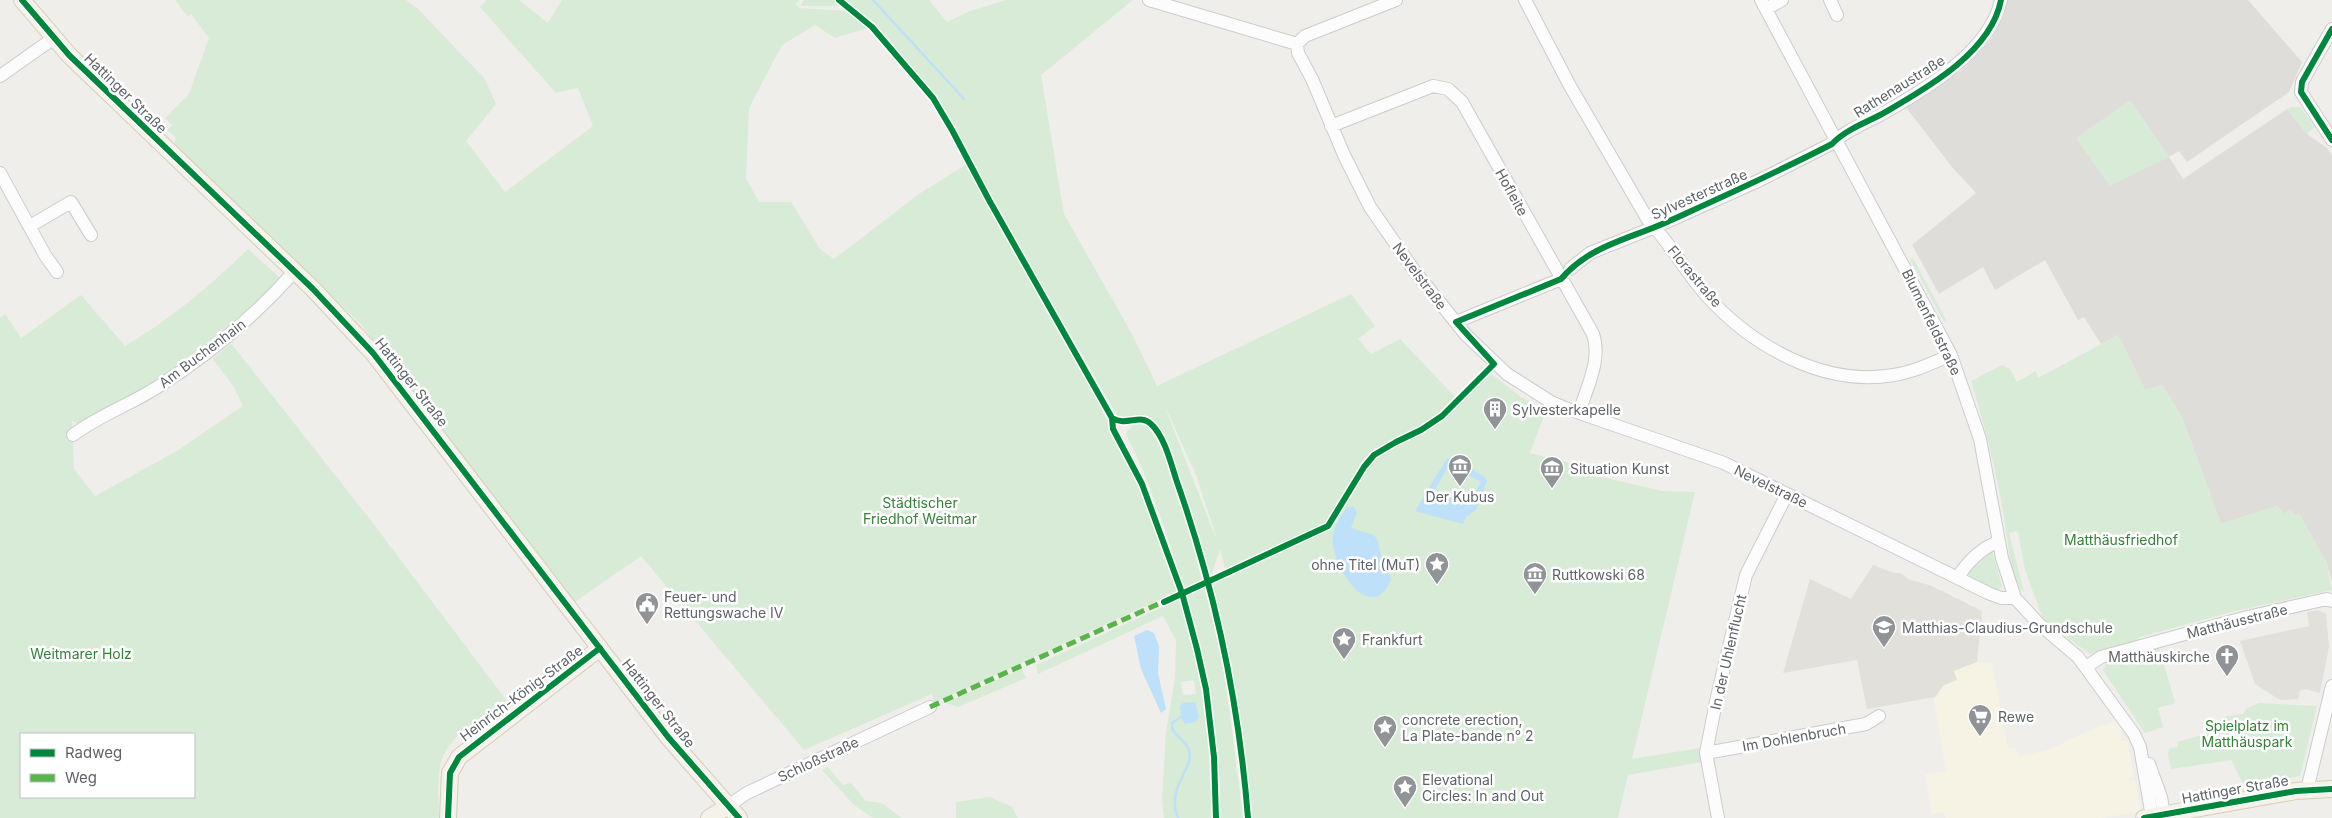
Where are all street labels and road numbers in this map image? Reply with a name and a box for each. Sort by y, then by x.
street label: Hattinger Straße [81,49,171,137]
street label: Rathenaustraße [1850,51,1948,121]
street label: Hofleite [1492,165,1532,219]
street label: Sylvesterstraße [1648,165,1750,223]
street label: Nevelstraße [1389,239,1451,313]
street label: Florastraße [1664,242,1726,310]
street label: Blumenfeldstraße [1899,266,1965,378]
street label: Am Buchenhain [155,315,249,391]
street label: Hattinger Straße [372,334,452,430]
street label: Nevelstraße [1732,461,1810,511]
street label: In der Uhlenflucht [1706,592,1750,711]
street label: Matthäusstraße [2185,600,2289,642]
street label: Heinrich-König-Straße [456,641,586,745]
street label: Hattinger Straße [619,655,699,751]
street label: Im Dohlenbruch [1741,720,1847,754]
street label: Schloßstraße [775,733,861,785]
street label: Hattinger Straße [2180,771,2290,807]

